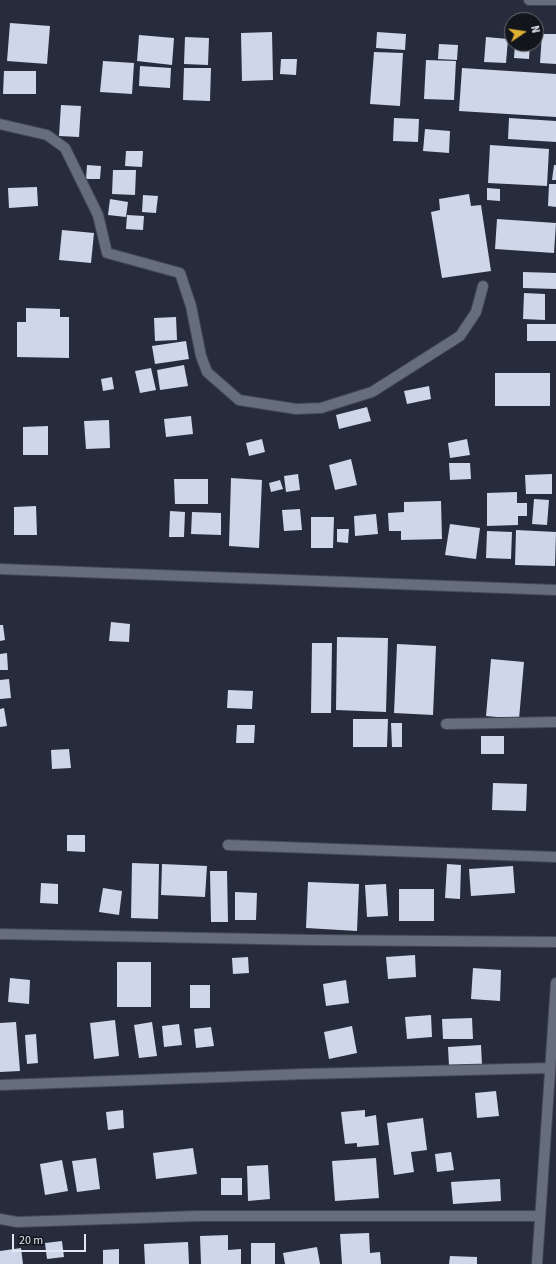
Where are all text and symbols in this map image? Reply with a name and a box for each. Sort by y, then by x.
north arrow [504,12,544,52]
text: N [527,24,543,35]
scale bar [14,1226,88,1252]
text: 20 m [19,1232,43,1249]

